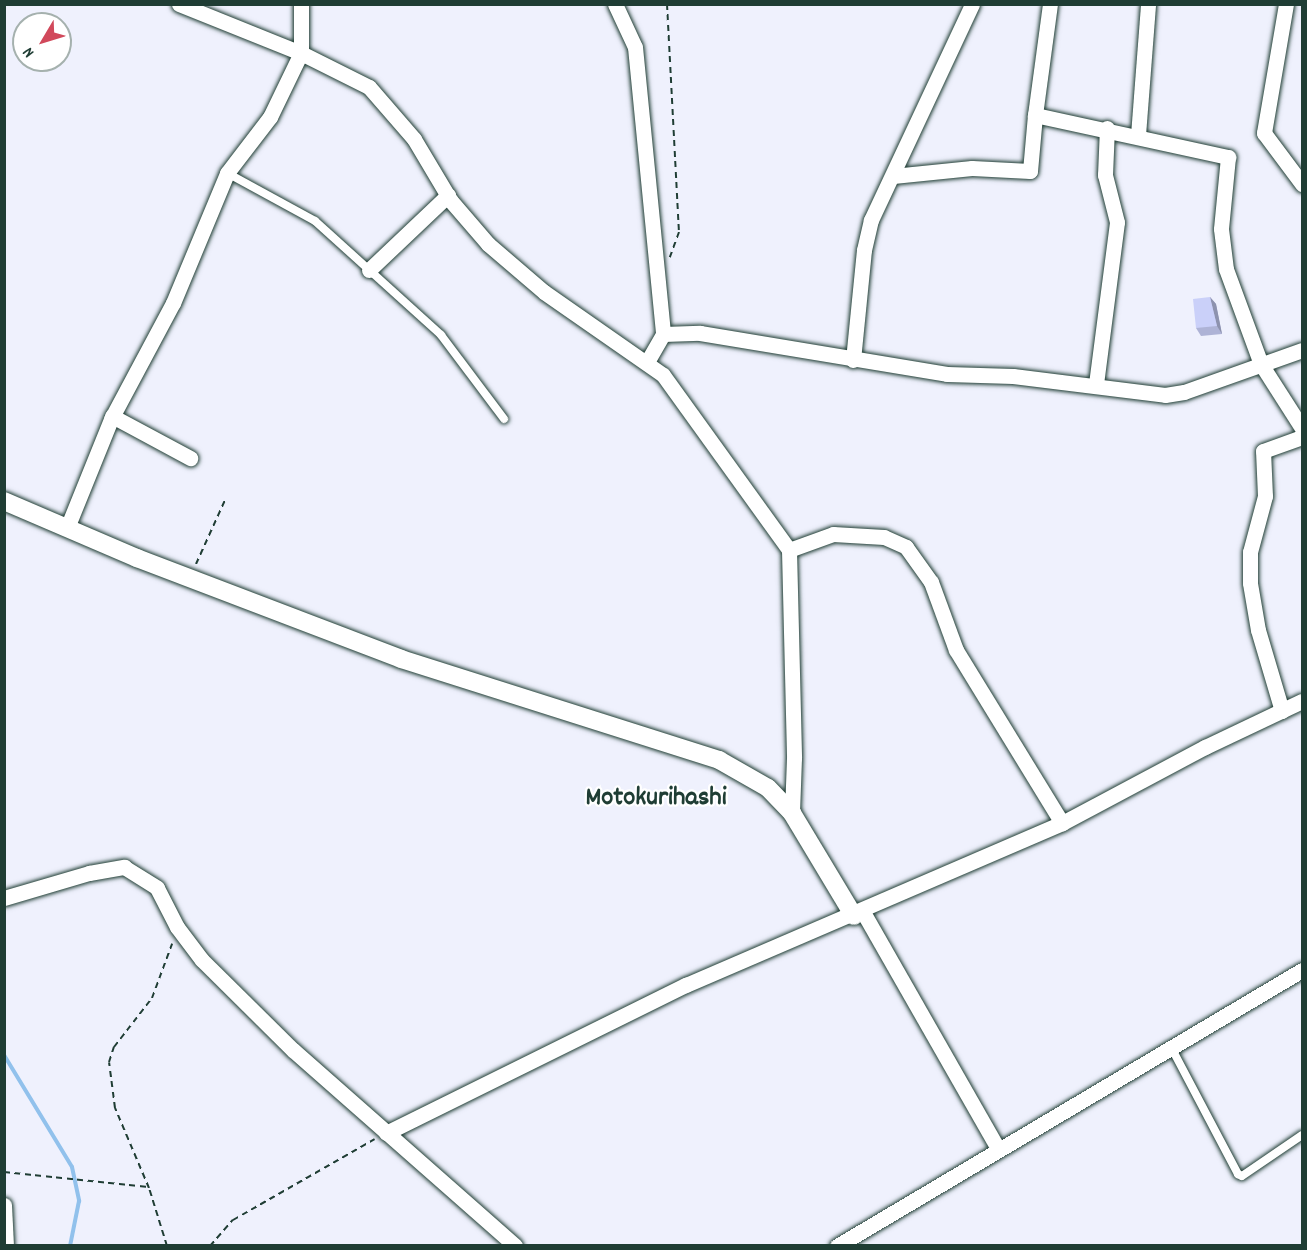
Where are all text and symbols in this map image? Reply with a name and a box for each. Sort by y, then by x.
north arrow [12,12,72,72]
text: N [18,42,40,62]
district label: Motokurihashi [585,783,727,815]

